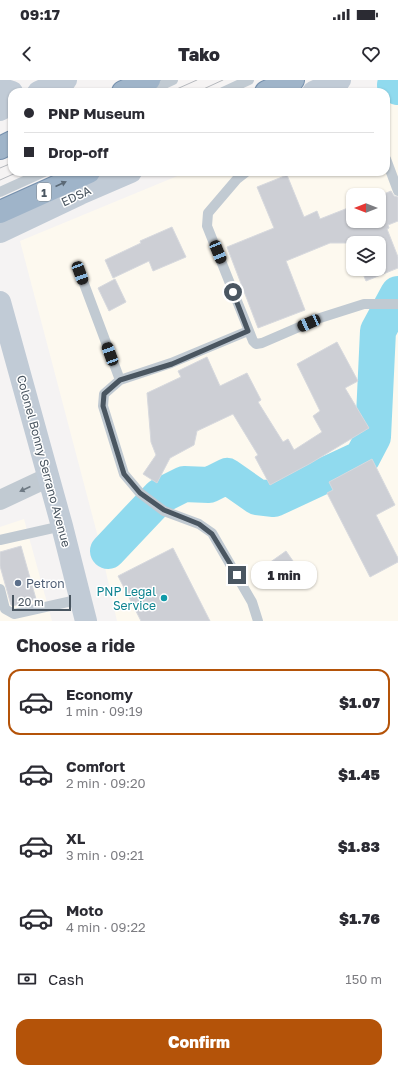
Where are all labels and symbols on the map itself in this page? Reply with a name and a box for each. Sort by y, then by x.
one-way arrow [55,181,67,188]
road number: 1 [37,183,51,201]
street label: EDSA [59,183,93,209]
north arrow [346,188,386,228]
car [208,239,228,265]
car [70,260,90,286]
route start [224,283,242,301]
car [296,313,322,333]
car [100,341,120,367]
street label: Colonel Bonny Serrano Avenue [14,373,74,549]
one-way arrow [19,486,30,492]
callout: 1 min [251,561,317,589]
route end [228,566,246,584]
place label: Petron [26,576,65,591]
marker: Petron [13,578,23,588]
place label: PNP Legal Service [96,584,156,613]
scale bar [12,593,71,612]
marker: PNP Legal Service [159,593,169,603]

